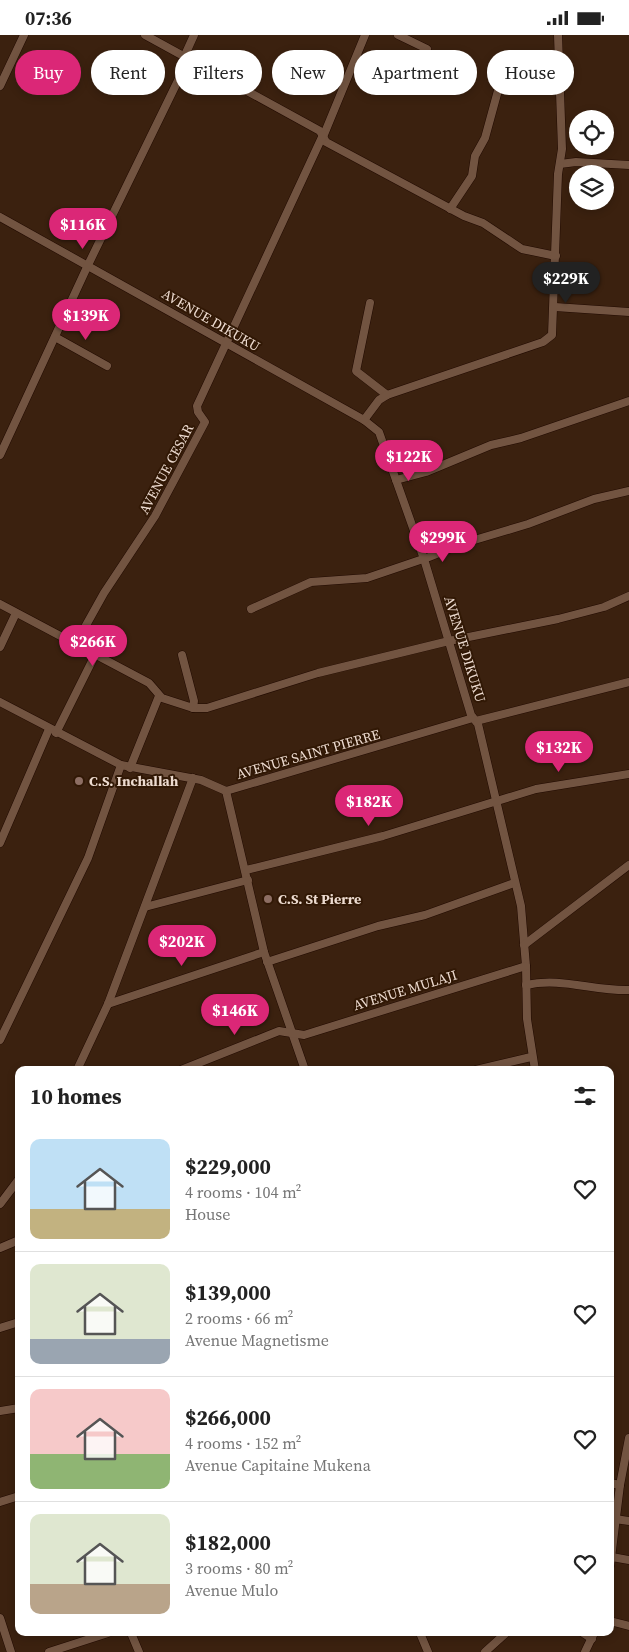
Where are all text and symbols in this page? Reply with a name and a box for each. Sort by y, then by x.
text: 07:36 [25,5,72,31]
chip: Buy [15,50,81,95]
chip: Rent [91,50,165,95]
chip: Filters [175,50,262,95]
chip: New [272,50,344,95]
chip: Apartment [354,50,477,95]
chip: House [487,50,574,95]
map controls [569,110,614,210]
button: locate [569,110,614,155]
button: layers [569,165,614,210]
pin: $116K [48,207,118,250]
text: $116K [60,213,106,235]
pin: $229K [531,261,601,304]
text: $229K [543,267,589,289]
street label: AVENUE DIKUKU [158,284,264,356]
pin: $139K [51,299,121,341]
text: $139K [63,304,109,326]
street label: AVENUE CESAR [134,420,198,518]
pin: $122K [374,439,444,482]
text: $122K [386,445,432,467]
pin: $299K [408,521,478,563]
text: $299K [420,526,466,548]
street label: AVENUE DIKUKU [439,593,491,705]
pin: $266K [58,625,128,667]
text: $266K [70,630,116,652]
street label: AVENUE SAINT PIERRE [234,724,382,784]
pin: $132K [524,731,594,773]
text: $132K [536,736,582,758]
place label: C.S. Inchallah [89,771,179,791]
marker: C.S. Inchallah [73,775,85,787]
pin: $182K [334,785,404,827]
text: $182K [346,790,392,812]
place label: C.S. St Pierre [278,889,361,909]
marker: C.S. St Pierre [262,893,274,905]
pin: $202K [147,925,217,967]
text: $202K [159,930,205,952]
street label: AVENUE MULAJI [351,965,459,1015]
pin: $146K [200,993,270,1036]
text: $146K [212,999,258,1021]
text: 10 homes [30,1082,122,1111]
icon: filters [571,1082,599,1110]
text: $229,000 [185,1152,271,1181]
icon: home [70,1159,130,1219]
icon: heart [571,1175,599,1203]
text: 4 rooms · 104 m² [185,1181,301,1203]
text: House [185,1203,230,1225]
text: $139,000 [185,1278,271,1307]
icon: home [70,1284,130,1344]
icon: heart [571,1300,599,1328]
text: 2 rooms · 66 m² [185,1307,293,1329]
text: Avenue Magnetisme [185,1329,329,1351]
text: $266,000 [185,1403,271,1432]
icon: home [70,1409,130,1469]
icon: heart [571,1425,599,1453]
text: 4 rooms · 152 m² [185,1432,301,1454]
text: Avenue Capitaine Mukena [185,1454,371,1476]
text: $182,000 [185,1528,271,1557]
icon: home [70,1534,130,1594]
icon: heart [571,1550,599,1578]
text: 3 rooms · 80 m² [185,1557,293,1579]
text: Avenue Mulo [185,1579,278,1601]

